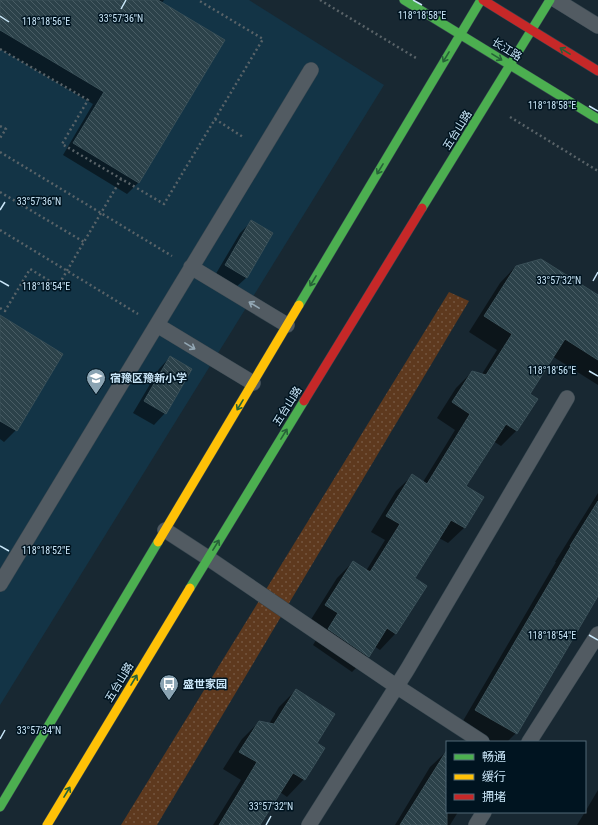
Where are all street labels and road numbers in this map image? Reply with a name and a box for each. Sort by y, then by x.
street label: 长江路 [489,35,524,64]
street label: 五台山路 [440,108,475,152]
street label: 五台山路 [270,384,305,428]
street label: 五台山路 [103,660,136,704]

